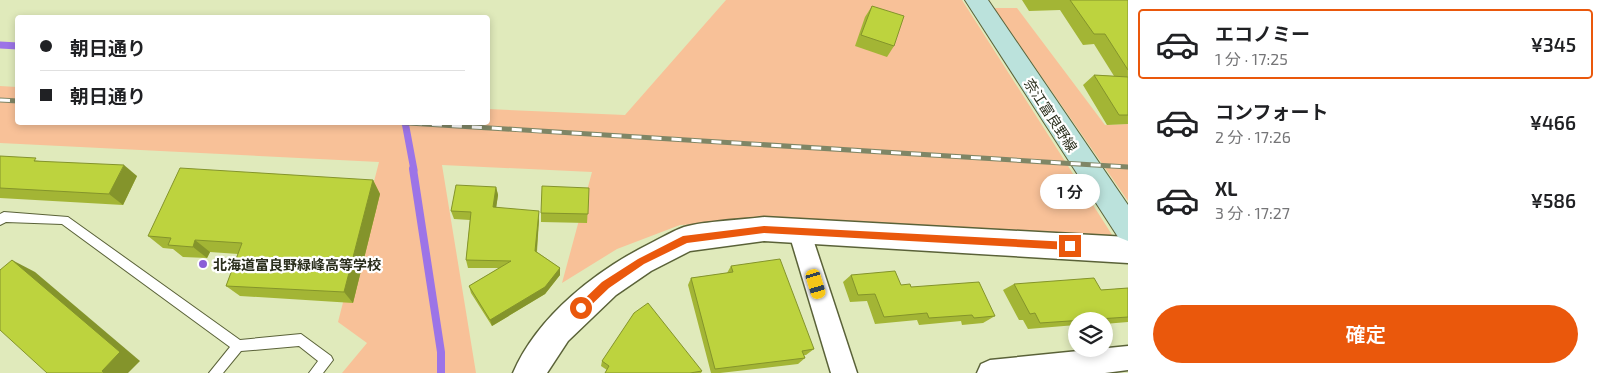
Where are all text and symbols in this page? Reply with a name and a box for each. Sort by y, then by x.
icon: car [1155,22,1200,67]
text: エコノミー [1215,22,1310,45]
text: ¥345 [1531,33,1576,56]
text: 朝日通り [70,36,146,59]
text: 1 分 · 17:25 [1215,49,1288,68]
street label: 奈江富良野線 [1021,75,1081,155]
text: 朝日通り [70,84,146,107]
icon: car [1155,100,1200,145]
text: コンフォート [1215,100,1328,123]
text: ¥466 [1530,111,1576,134]
text: 2 分 · 17:26 [1215,127,1291,146]
callout: 1 分 [1040,174,1100,208]
text: XL [1215,177,1237,200]
icon: car [1155,178,1200,223]
text: 1 分 [1057,182,1083,201]
text: ¥586 [1531,189,1576,212]
text: 3 分 · 17:27 [1215,203,1290,222]
route end [1059,235,1081,257]
place label: 北海道富良野緑峰高等学校 [213,256,381,273]
marker: 北海道富良野緑峰高等学校 [197,258,209,270]
car [804,267,827,301]
route start [570,297,592,319]
button: 確定 [1153,305,1578,363]
map controls [1068,312,1113,357]
button: layers [1068,312,1113,357]

